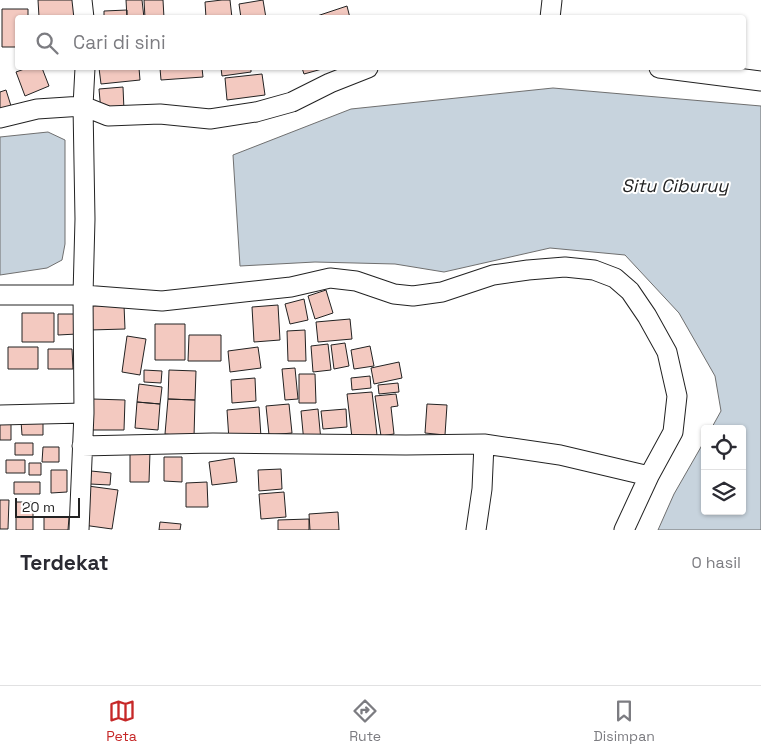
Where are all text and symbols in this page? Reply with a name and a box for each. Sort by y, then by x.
search box [15,15,746,70]
icon: search [33,29,61,57]
text: Cari di sini [73,30,166,55]
water label: Situ Ciburuy [622,174,729,197]
map controls [701,425,746,515]
button: locate [701,425,746,470]
button: layers [701,470,746,515]
scale bar [15,495,80,518]
text: 20 m [22,498,55,516]
text: Terdekat [20,549,109,576]
text: 0 hasil [691,552,741,573]
tab: Peta [106,697,137,745]
tab: Rute [349,697,381,745]
tab: Disimpan [594,697,655,745]

